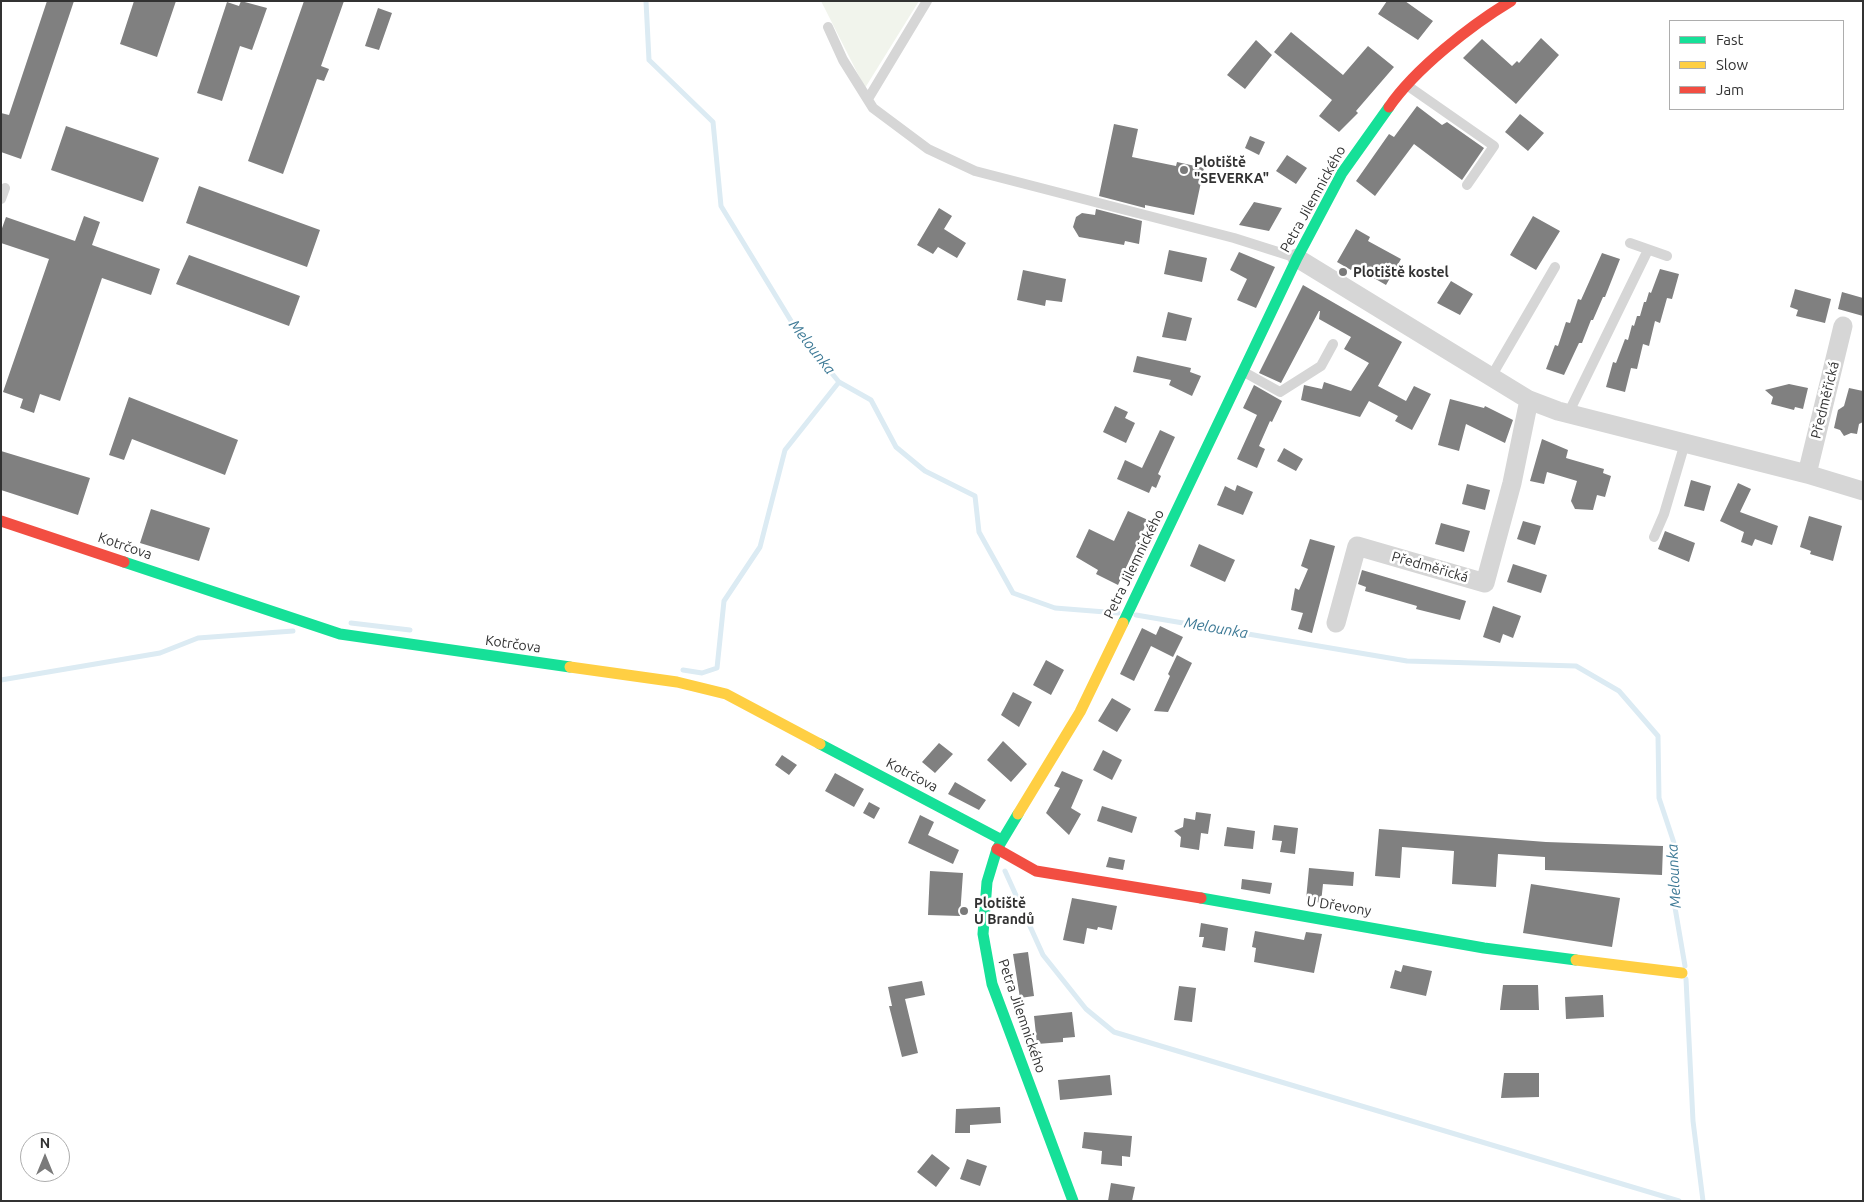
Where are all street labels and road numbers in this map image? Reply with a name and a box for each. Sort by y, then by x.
street label: Petra Jilemnického [1277,143,1349,255]
street label: Předměřická [1807,360,1843,440]
street label: Petra Jilemnického [1100,507,1168,621]
street label: Kotrčova [96,529,154,563]
street label: Předměřická [1390,548,1470,586]
street label: Kotrčova [484,632,542,656]
street label: Kotrčova [883,754,941,796]
street label: U Dřevony [1305,893,1373,919]
street label: Petra Jilemnického [995,957,1049,1075]

